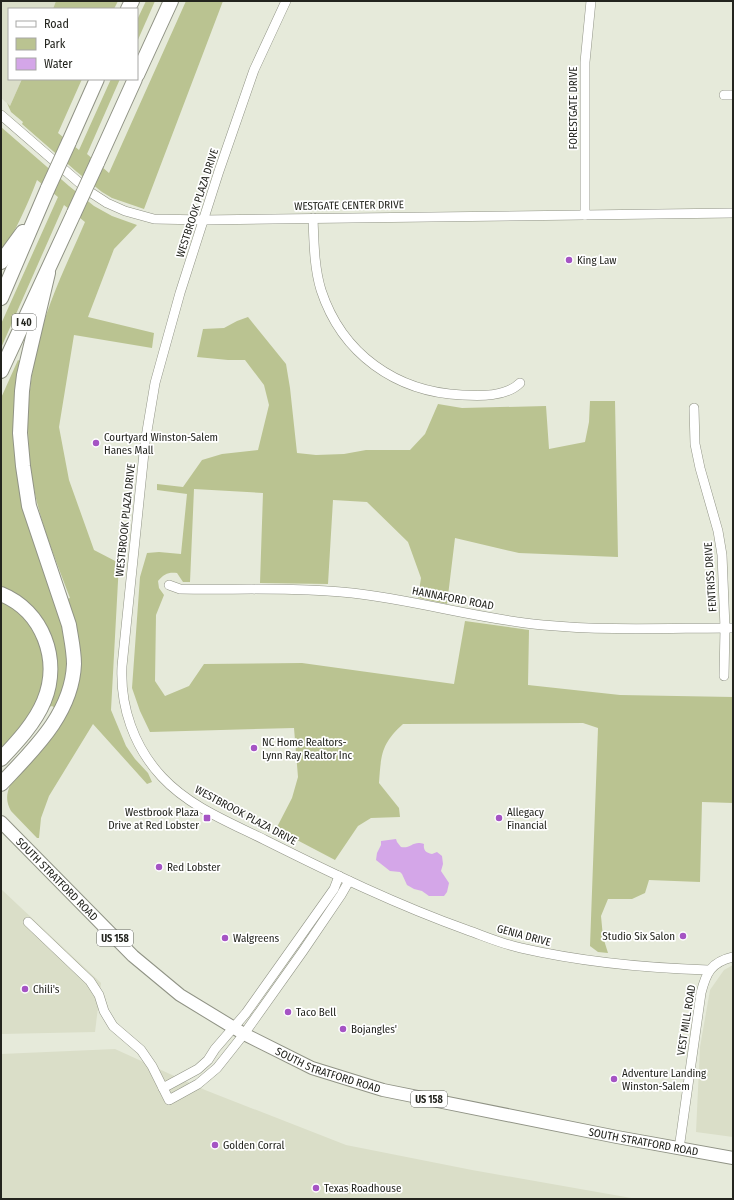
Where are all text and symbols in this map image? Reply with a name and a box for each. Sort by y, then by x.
legend [8,8,138,80]
text: Road [44,17,69,31]
text: Park [44,37,66,51]
text: Water [44,57,73,71]
street label: FORESTGATE DRIVE [567,67,580,149]
street label: WESTBROOK PLAZA DRIVE [174,147,221,259]
street label: WESTGATE CENTER DRIVE [294,198,404,213]
place label: King Law [577,254,616,267]
marker: King Law [564,255,574,265]
road number: I 40 [12,314,36,330]
place label: Courtyard Winston-Salem Hanes Mall [104,431,218,457]
marker: Courtyard Winston-Salem Hanes Mall [91,438,101,448]
street label: WESTBROOK PLAZA DRIVE [113,463,138,577]
street label: FENTRISS DRIVE [702,542,719,612]
street label: HANNAFORD ROAD [411,584,495,613]
place label: NC Home Realtors- Lynn Ray Realtor Inc [262,736,353,762]
marker: NC Home Realtors- Lynn Ray Realtor Inc [249,743,259,753]
street label: WESTBROOK PLAZA DRIVE [193,783,299,848]
place label: Westbrook Plaza Drive at Red Lobster [108,806,199,832]
place label: Allegacy Financial [507,806,547,832]
marker: Westbrook Plaza Drive at Red Lobster [202,813,212,823]
marker: Allegacy Financial [494,813,504,823]
street label: SOUTH STRATFORD ROAD [13,835,100,924]
place label: Red Lobster [167,861,221,874]
marker: Red Lobster [154,862,164,872]
street label: GENIA DRIVE [495,922,552,949]
road number: US 158 [97,930,133,946]
place label: Studio Six Salon [602,930,675,943]
marker: Studio Six Salon [678,931,688,941]
place label: Walgreens [233,932,279,945]
marker: Walgreens [220,933,230,943]
place label: Chili's [33,983,60,996]
marker: Chili's [20,984,30,994]
street label: VEST MILL ROAD [674,984,699,1056]
place label: Taco Bell [296,1006,336,1019]
marker: Taco Bell [283,1007,293,1017]
place label: Bojangles' [351,1023,397,1036]
marker: Bojangles' [338,1024,348,1034]
street label: SOUTH STRATFORD ROAD [273,1045,382,1096]
place label: Adventure Landing Winston-Salem [622,1067,707,1093]
marker: Adventure Landing Winston-Salem [609,1074,619,1084]
road number: US 158 [411,1091,447,1107]
street label: SOUTH STRATFORD ROAD [587,1125,699,1159]
place label: Golden Corral [223,1139,284,1152]
marker: Golden Corral [210,1140,220,1150]
place label: Texas Roadhouse [324,1182,401,1195]
marker: Texas Roadhouse [311,1183,321,1193]

